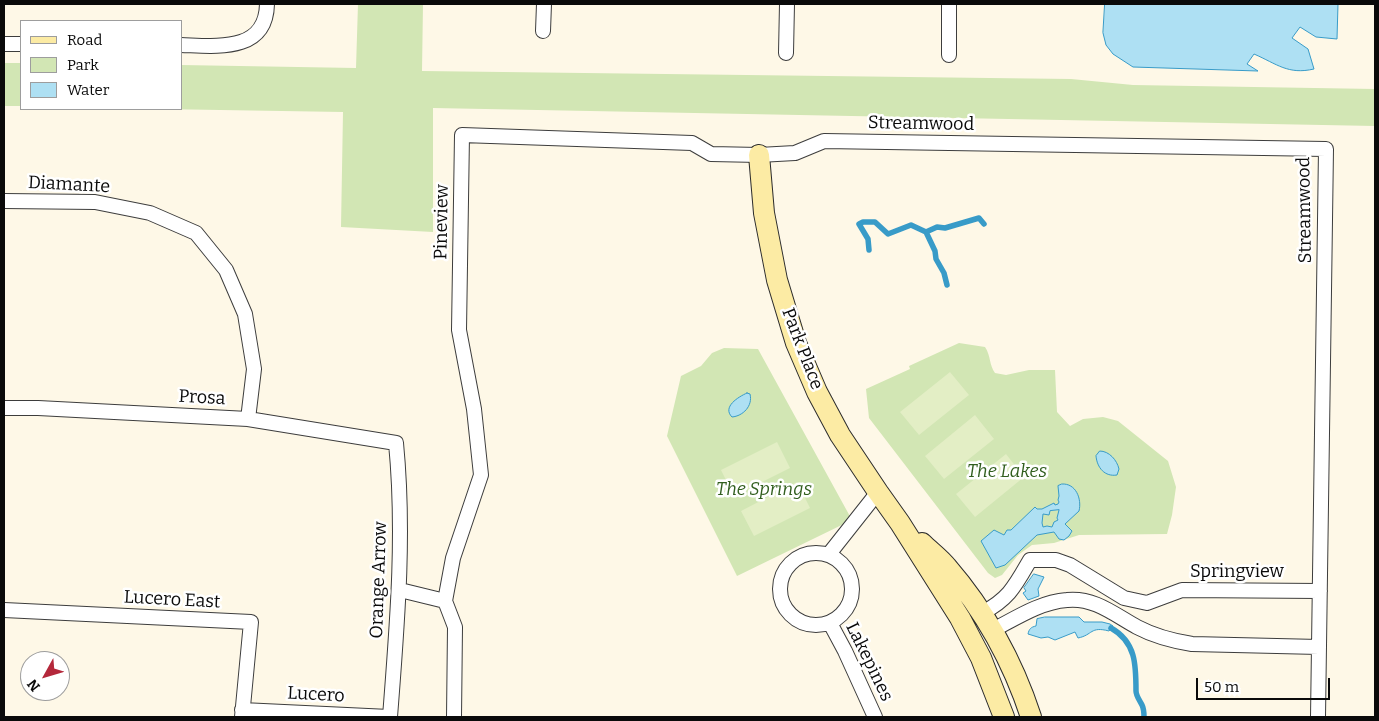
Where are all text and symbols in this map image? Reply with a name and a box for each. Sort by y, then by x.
legend [20,20,182,110]
text: Road [67,31,102,49]
text: Park [67,56,99,74]
text: Water [67,81,109,99]
street label: Streamwood [868,112,974,136]
street label: Streamwood [1293,157,1317,263]
street label: Diamante [27,172,111,198]
street label: Pineview [431,184,453,260]
street label: Park Place [777,305,827,393]
street label: Prosa [178,386,226,410]
park label: The Lakes [967,461,1047,483]
park label: The Springs [716,479,812,501]
street label: Orange Arrow [366,521,392,639]
street label: Springview [1190,561,1284,583]
street label: Lucero East [123,587,221,613]
street label: Lakepines [841,619,897,705]
north arrow [20,651,70,701]
scale bar [1199,668,1333,700]
text: N [24,676,44,695]
text: 50 m [1204,678,1239,696]
street label: Lucero [287,683,345,707]

